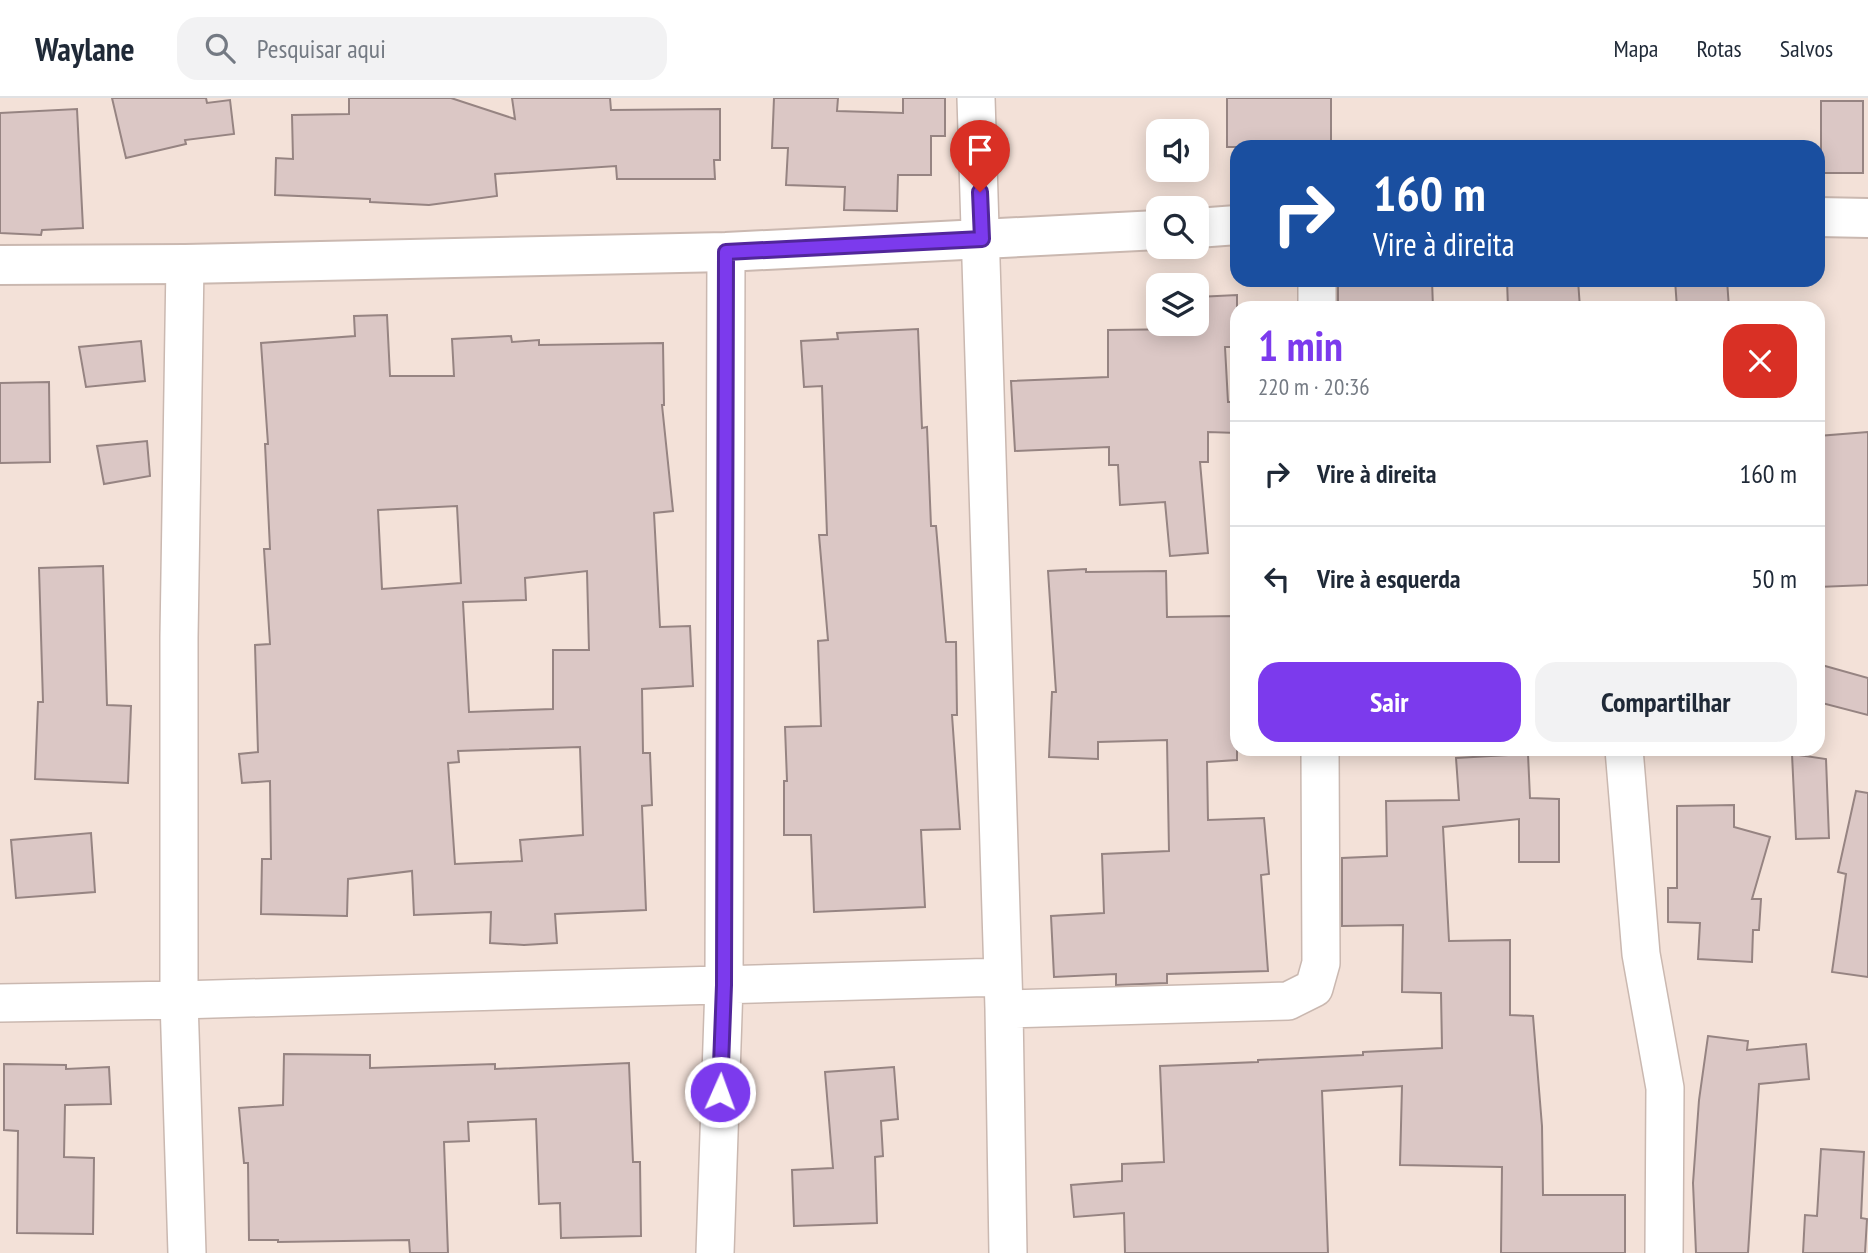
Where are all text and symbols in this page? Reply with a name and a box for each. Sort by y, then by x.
search box [177,17,667,80]
text: Waylane [35,27,135,70]
icon: search [201,29,239,67]
text: Pesquisar aqui [257,32,386,65]
text: Mapa [1614,33,1658,64]
text: Rotas [1696,33,1742,64]
text: Salvos [1780,33,1833,64]
map controls [1146,119,1209,336]
button: sound [1146,119,1209,182]
pin [950,120,1010,192]
icon: arrive [961,131,999,169]
text: 160 m [1373,161,1486,225]
icon: right [1258,168,1349,259]
button: search [1146,196,1209,259]
text: Vire à direita [1373,223,1514,265]
button: layers [1146,273,1209,336]
text: 1 min [1258,318,1343,373]
button: close [1723,324,1797,398]
text: 220 m · 20:36 [1258,372,1370,401]
icon: right [1258,455,1296,493]
text: Vire à direita [1317,457,1436,490]
text: 160 m [1739,457,1797,490]
icon: left [1258,560,1296,598]
text: Vire à esquerda [1317,562,1460,595]
text: 50 m [1751,562,1797,595]
button: Sair [1258,662,1521,742]
button: Compartilhar [1535,662,1797,742]
position arrow [683,1055,757,1129]

